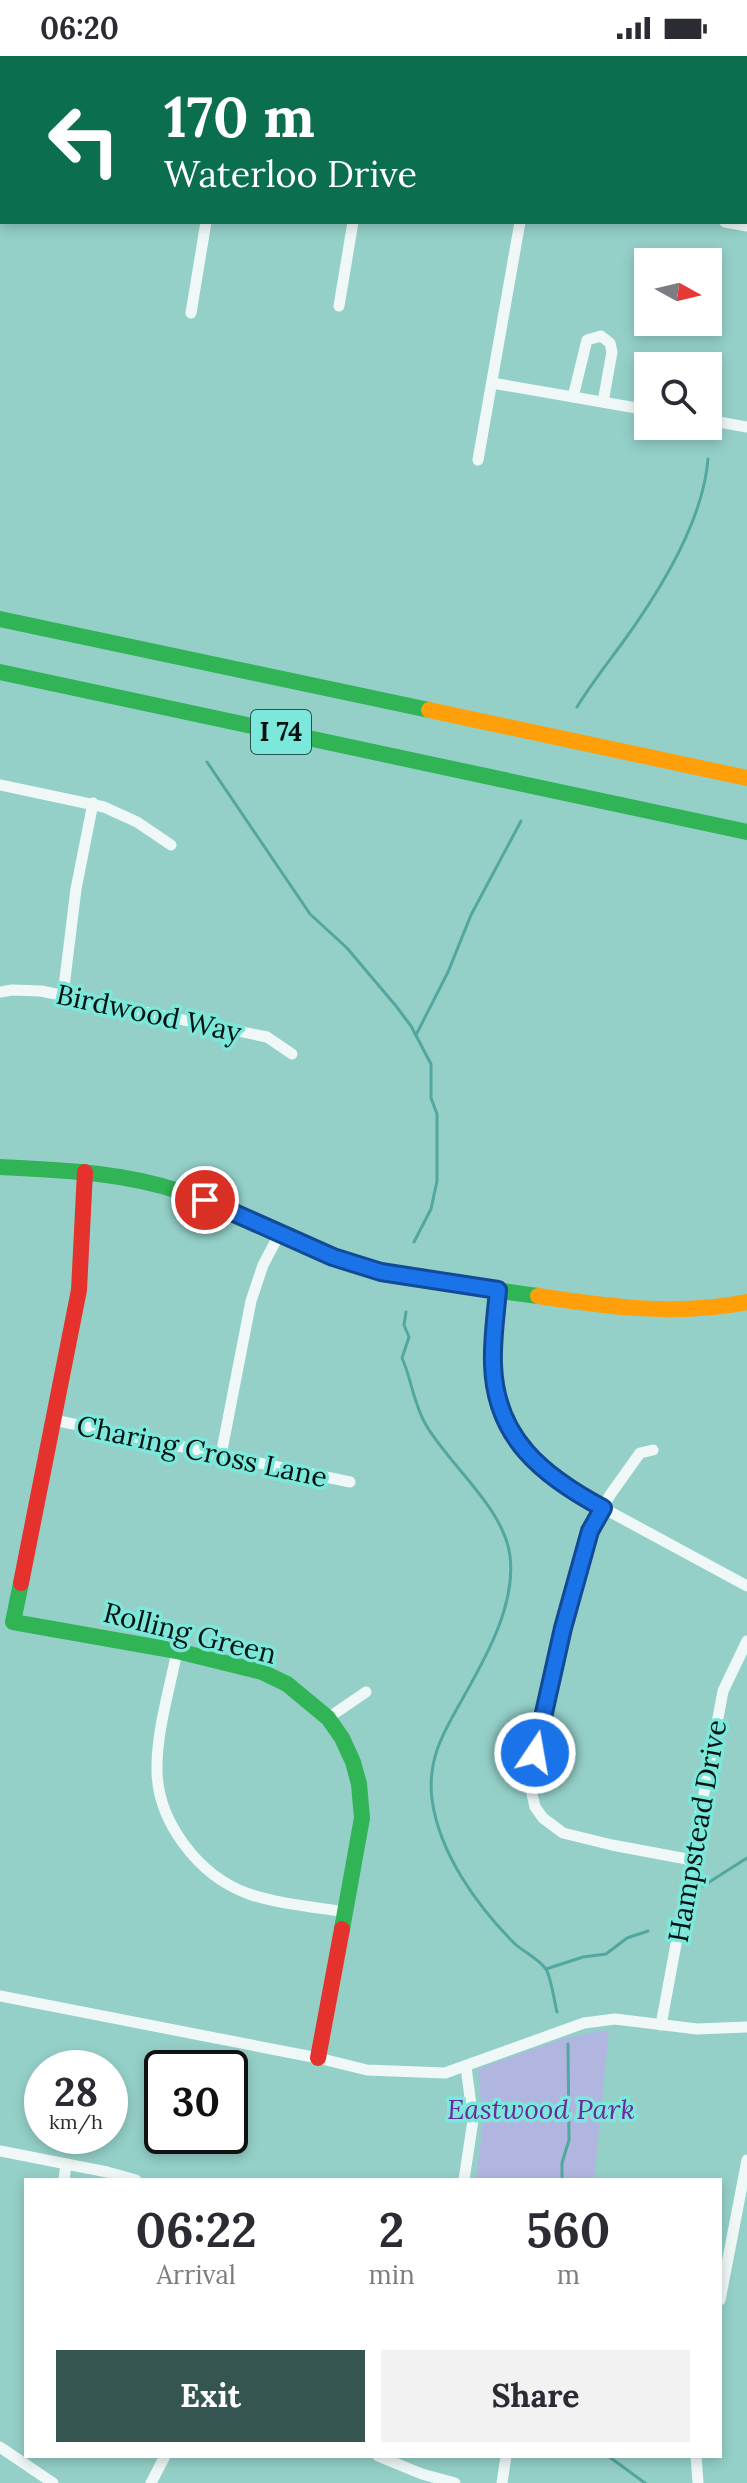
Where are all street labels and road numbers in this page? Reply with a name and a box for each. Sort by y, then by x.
road number: I 74 [251,710,311,754]
street label: Birdwood Way [53,976,245,1050]
street label: Charing Cross Lane [73,1407,331,1495]
street label: Rolling Green [100,1594,280,1672]
street label: Hampstead Drive [660,1717,734,1945]

